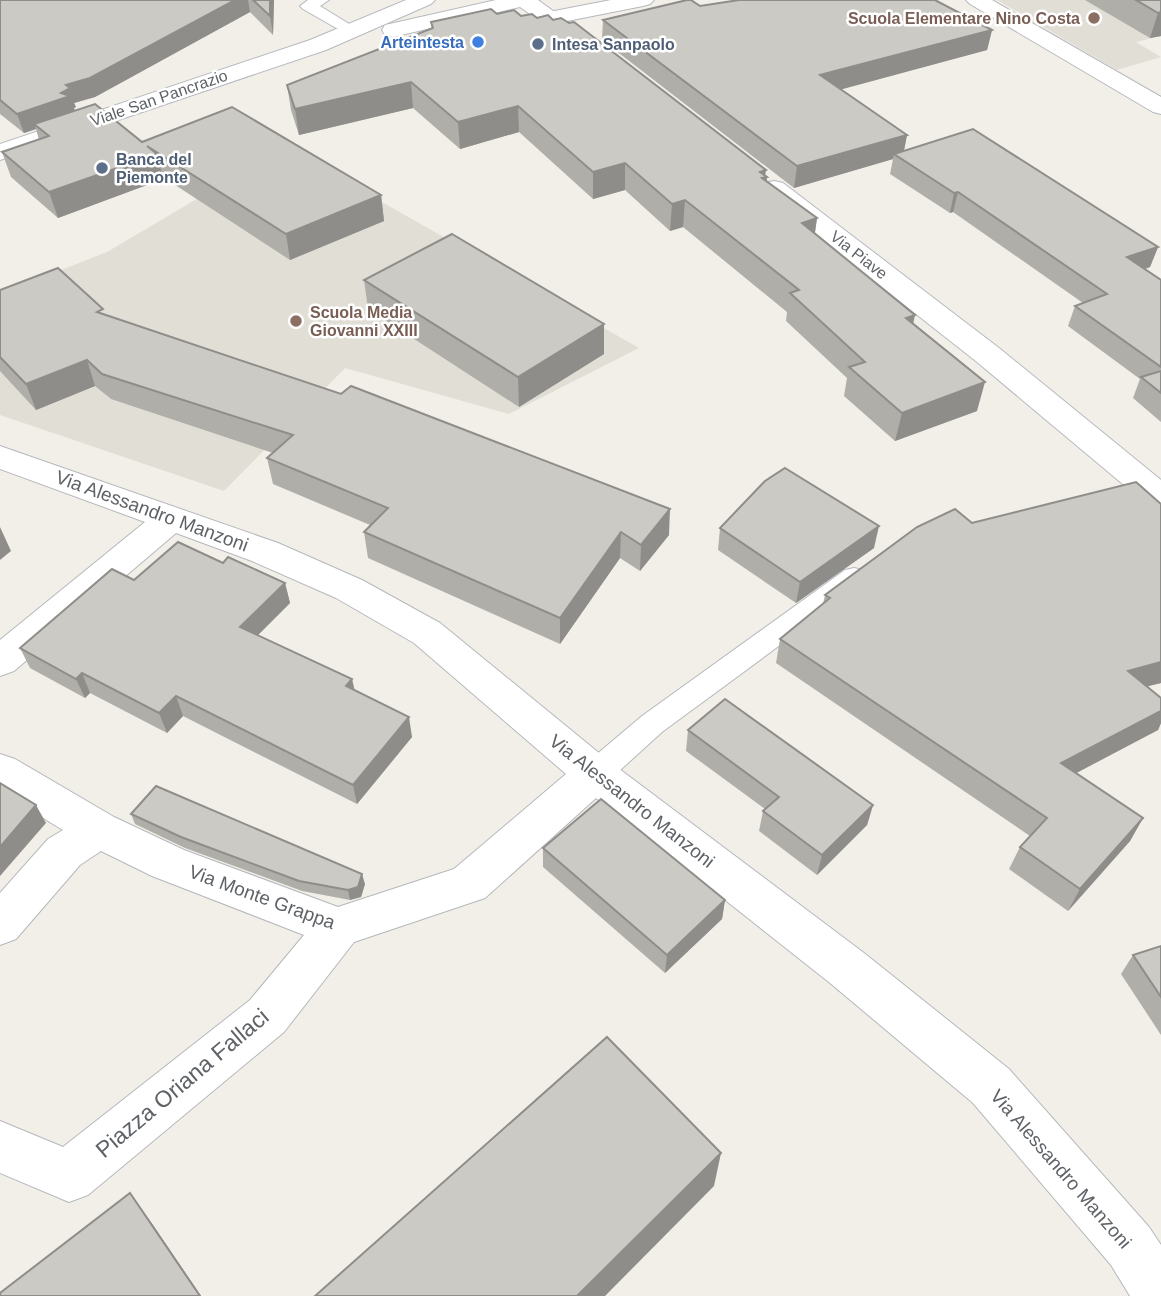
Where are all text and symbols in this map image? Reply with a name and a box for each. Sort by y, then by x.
place label: Scuola Elementare Nino Costa [848,10,1080,27]
marker: Scuola Elementare Nino Costa [1086,10,1102,26]
place label: Arteintesta [380,34,464,51]
marker: Arteintesta [470,34,486,50]
marker: Intesa Sanpaolo [530,36,546,52]
place label: Intesa Sanpaolo [552,36,675,53]
street label: Viale San Pancrazio [88,67,230,129]
place label: Banca del Piemonte [116,151,192,186]
marker: Banca del Piemonte [94,160,110,176]
street label: Via Piave [827,228,891,282]
place label: Scuola Media Giovanni XXIII [310,304,418,339]
marker: Scuola Media Giovanni XXIII [288,313,304,329]
street label: Via Alessandro Manzoni [53,466,251,556]
street label: Via Alessandro Manzoni [545,730,719,872]
street label: Via Monte Grappa [186,861,338,933]
street label: Piazza Oriana Fallaci [90,1003,274,1163]
street label: Via Alessandro Manzoni [986,1085,1136,1253]

